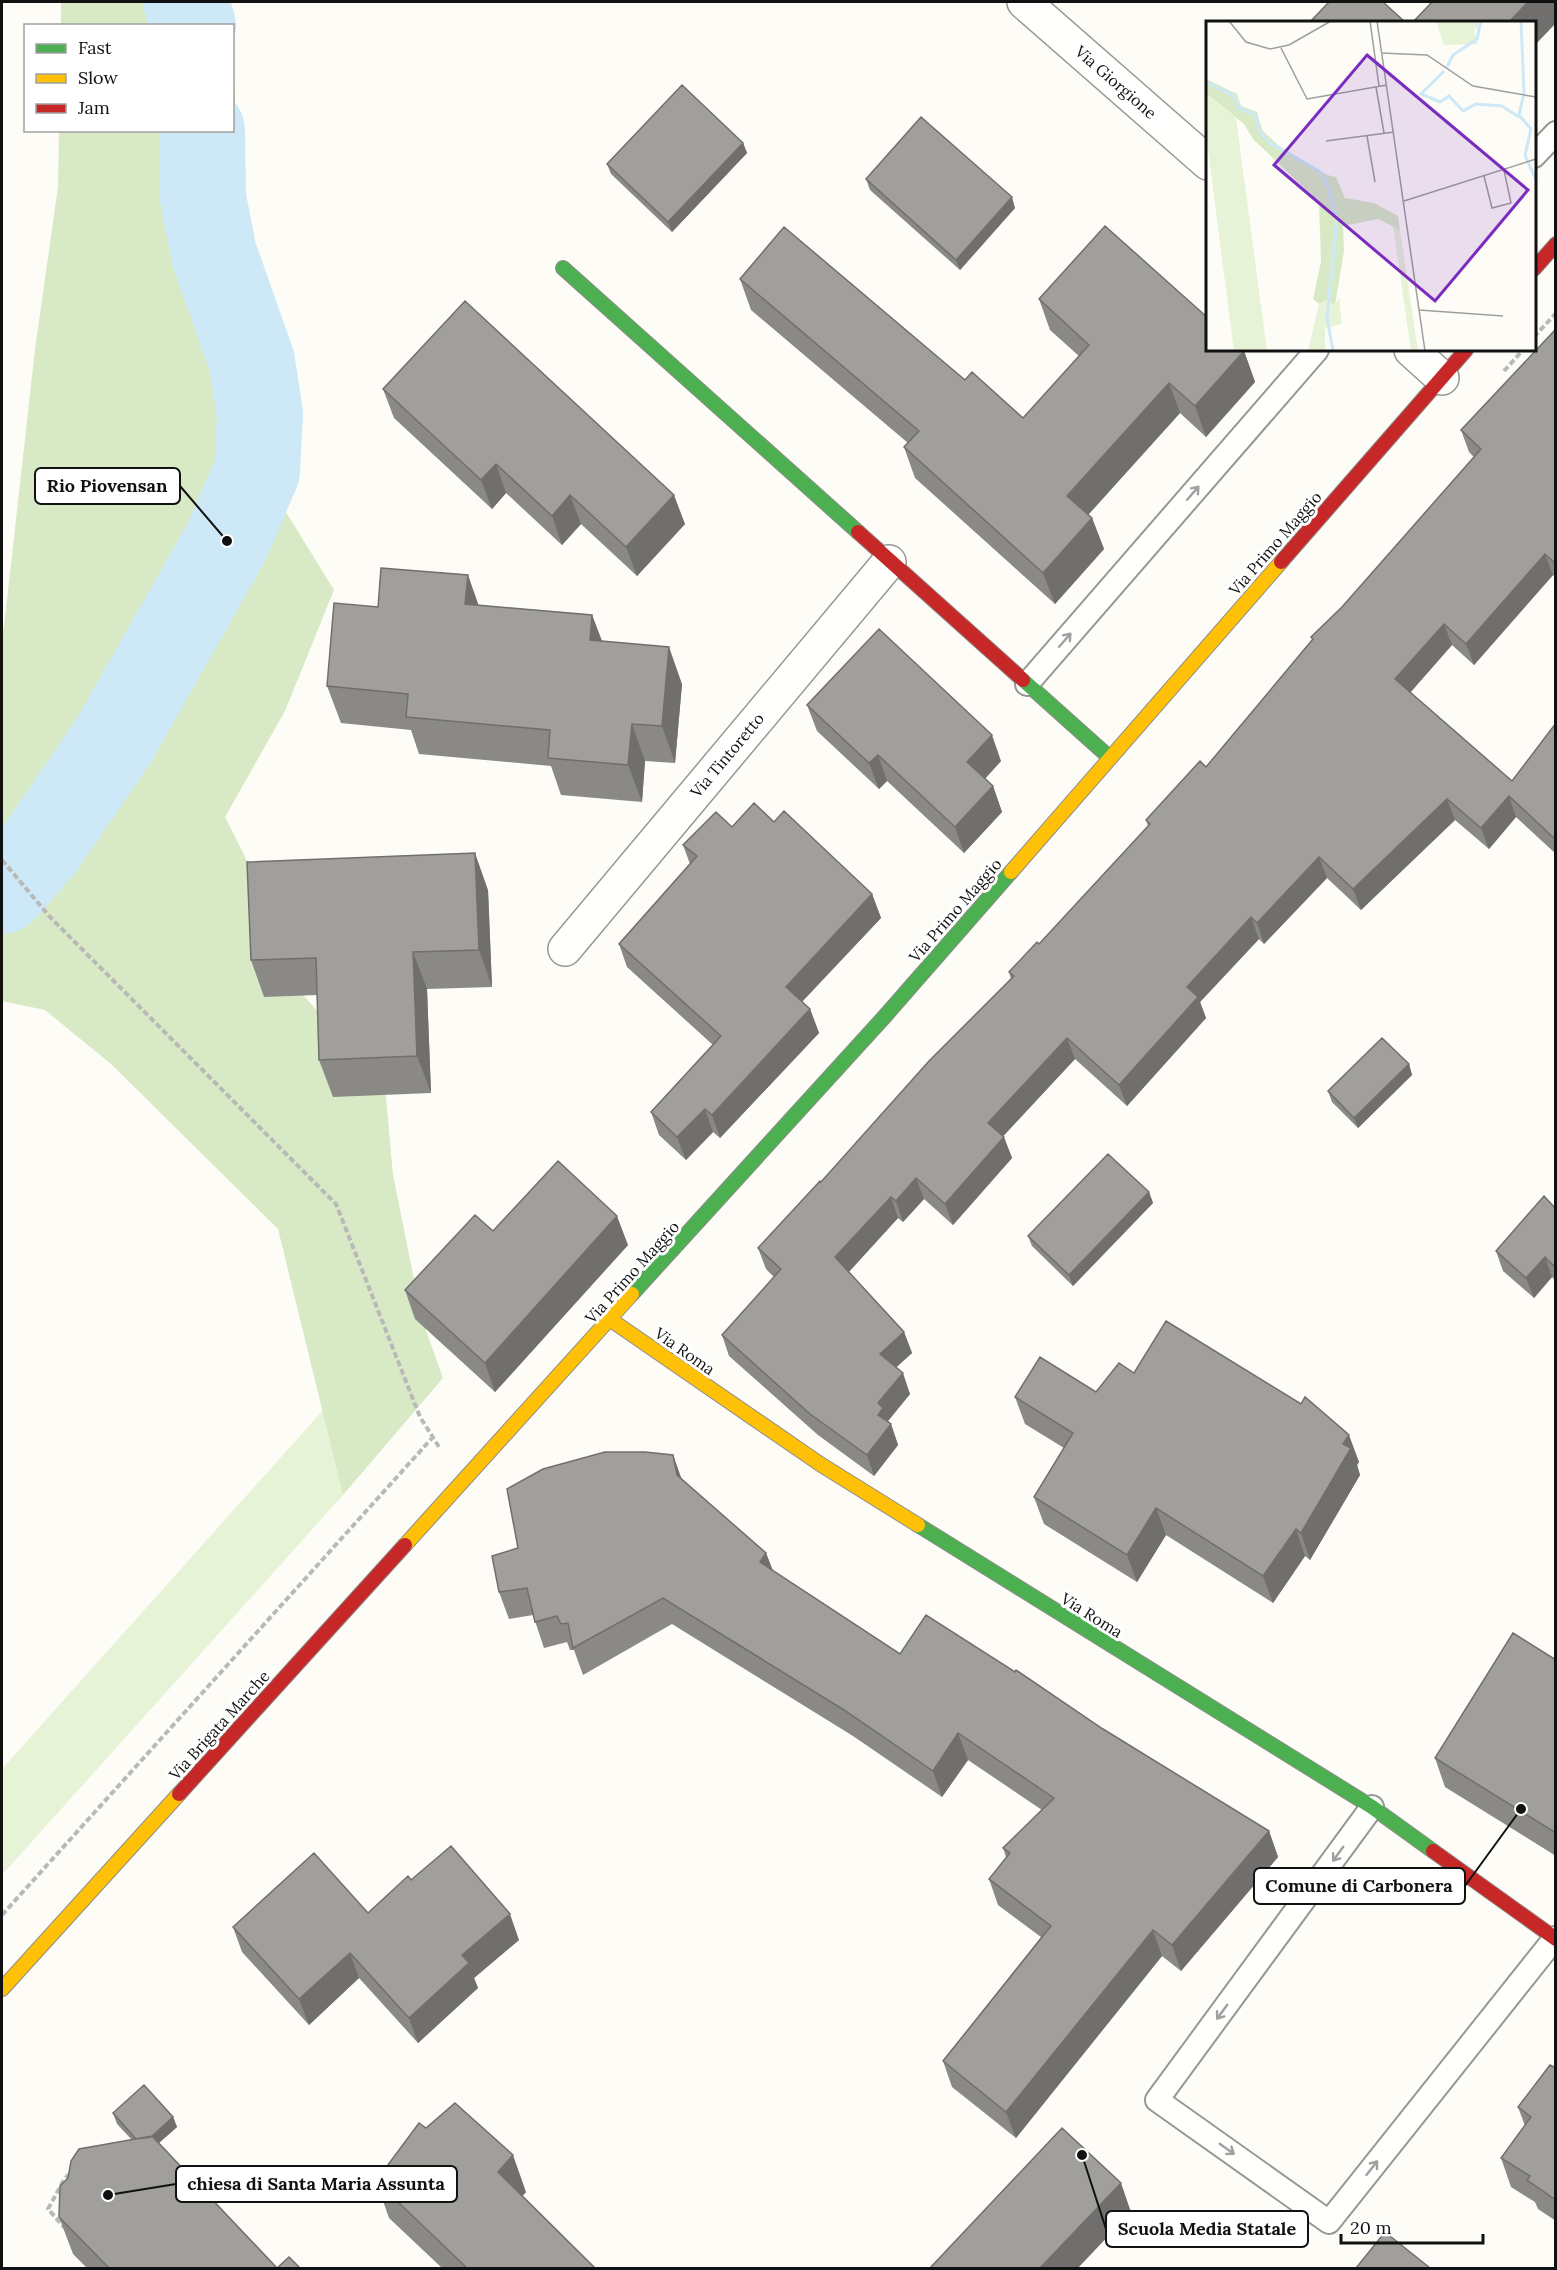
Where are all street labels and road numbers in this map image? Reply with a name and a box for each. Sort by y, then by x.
street label: Via Giorgione [1070,40,1161,123]
street label: Via Primo Maggio [1224,487,1326,600]
street label: Via Tintoretto [685,709,768,802]
street label: Via Primo Maggio [904,854,1006,967]
street label: Via Primo Maggio [580,1217,683,1328]
street label: Via Roma [650,1322,719,1379]
street label: Via Roma [1057,1588,1127,1642]
street label: Via Brigata Marche [164,1666,274,1785]

